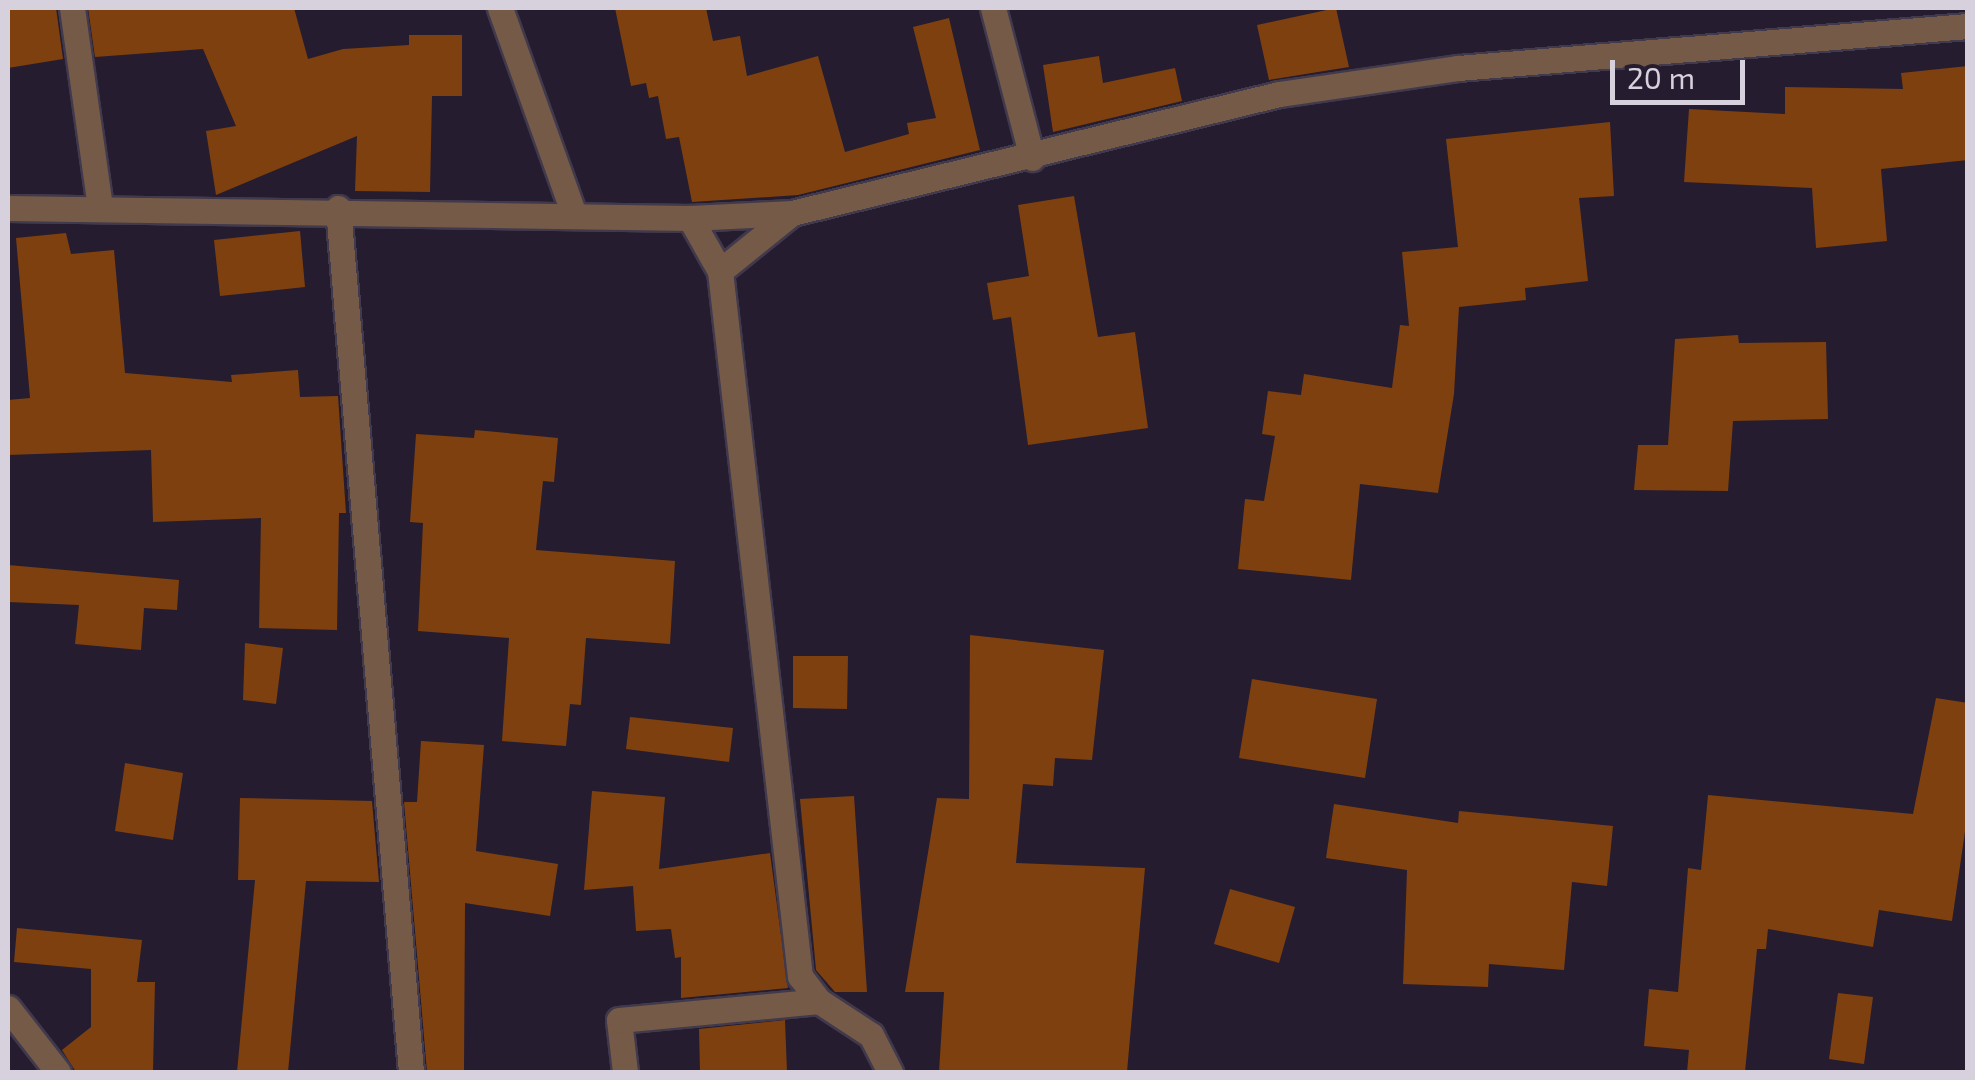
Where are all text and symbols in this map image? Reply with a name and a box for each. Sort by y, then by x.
scale bar [1615,40,1750,102]
text: 20 m [1627,59,1695,95]

